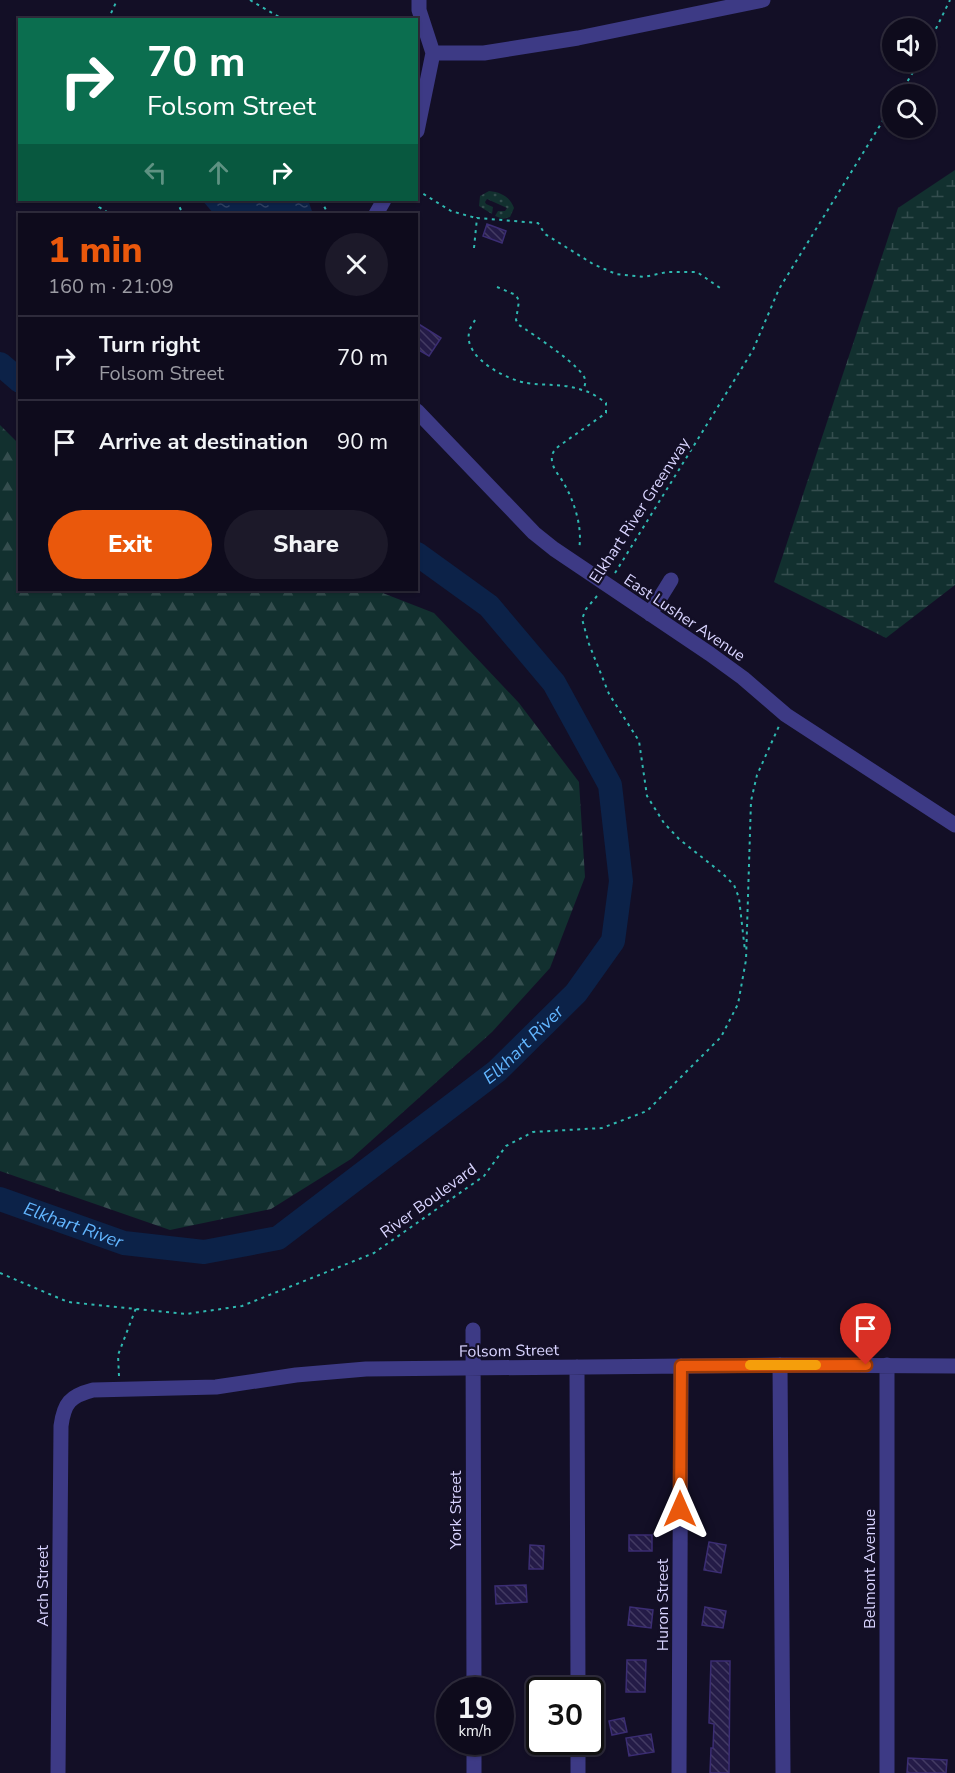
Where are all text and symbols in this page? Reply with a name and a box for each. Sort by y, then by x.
map controls [882,18,936,138]
button: sound [882,18,936,72]
text: 70 m [147,34,246,91]
icon: right [48,42,126,120]
button: search [882,84,936,138]
text: Folsom Street [147,88,316,125]
icon: left [139,156,172,189]
icon: ahead [202,156,235,189]
icon: right [265,156,298,189]
text: 1 min [48,226,143,275]
button: close [325,233,388,296]
text: 160 m · 21:09 [48,273,174,300]
text: Turn right [99,330,200,360]
icon: right [48,342,81,375]
text: 70 m [337,343,388,373]
text: Folsom Street [99,360,224,387]
icon: arrive [48,426,81,459]
text: Arrive at destination [99,427,308,457]
text: 90 m [337,427,388,457]
street label: Elkhart River Greenway [584,433,696,588]
button: Exit [48,510,212,579]
button: Share [224,510,388,579]
street label: East Lusher Avenue [619,569,749,667]
water label: Elkhart River [478,999,569,1089]
street label: River Boulevard [376,1158,481,1243]
water label: Elkhart River [21,1196,127,1254]
pin [840,1303,891,1365]
icon: arrive [849,1312,882,1345]
street label: Folsom Street [459,1339,560,1363]
street label: York Street [445,1470,467,1550]
position arrow [648,1477,712,1541]
street label: Belmont Avenue [859,1509,881,1629]
street label: Arch Street [32,1545,54,1627]
street label: Huron Street [652,1558,674,1651]
speed limit sign: 30 [526,1677,604,1755]
text: 19 [457,1688,493,1729]
text: km/h [458,1721,492,1741]

